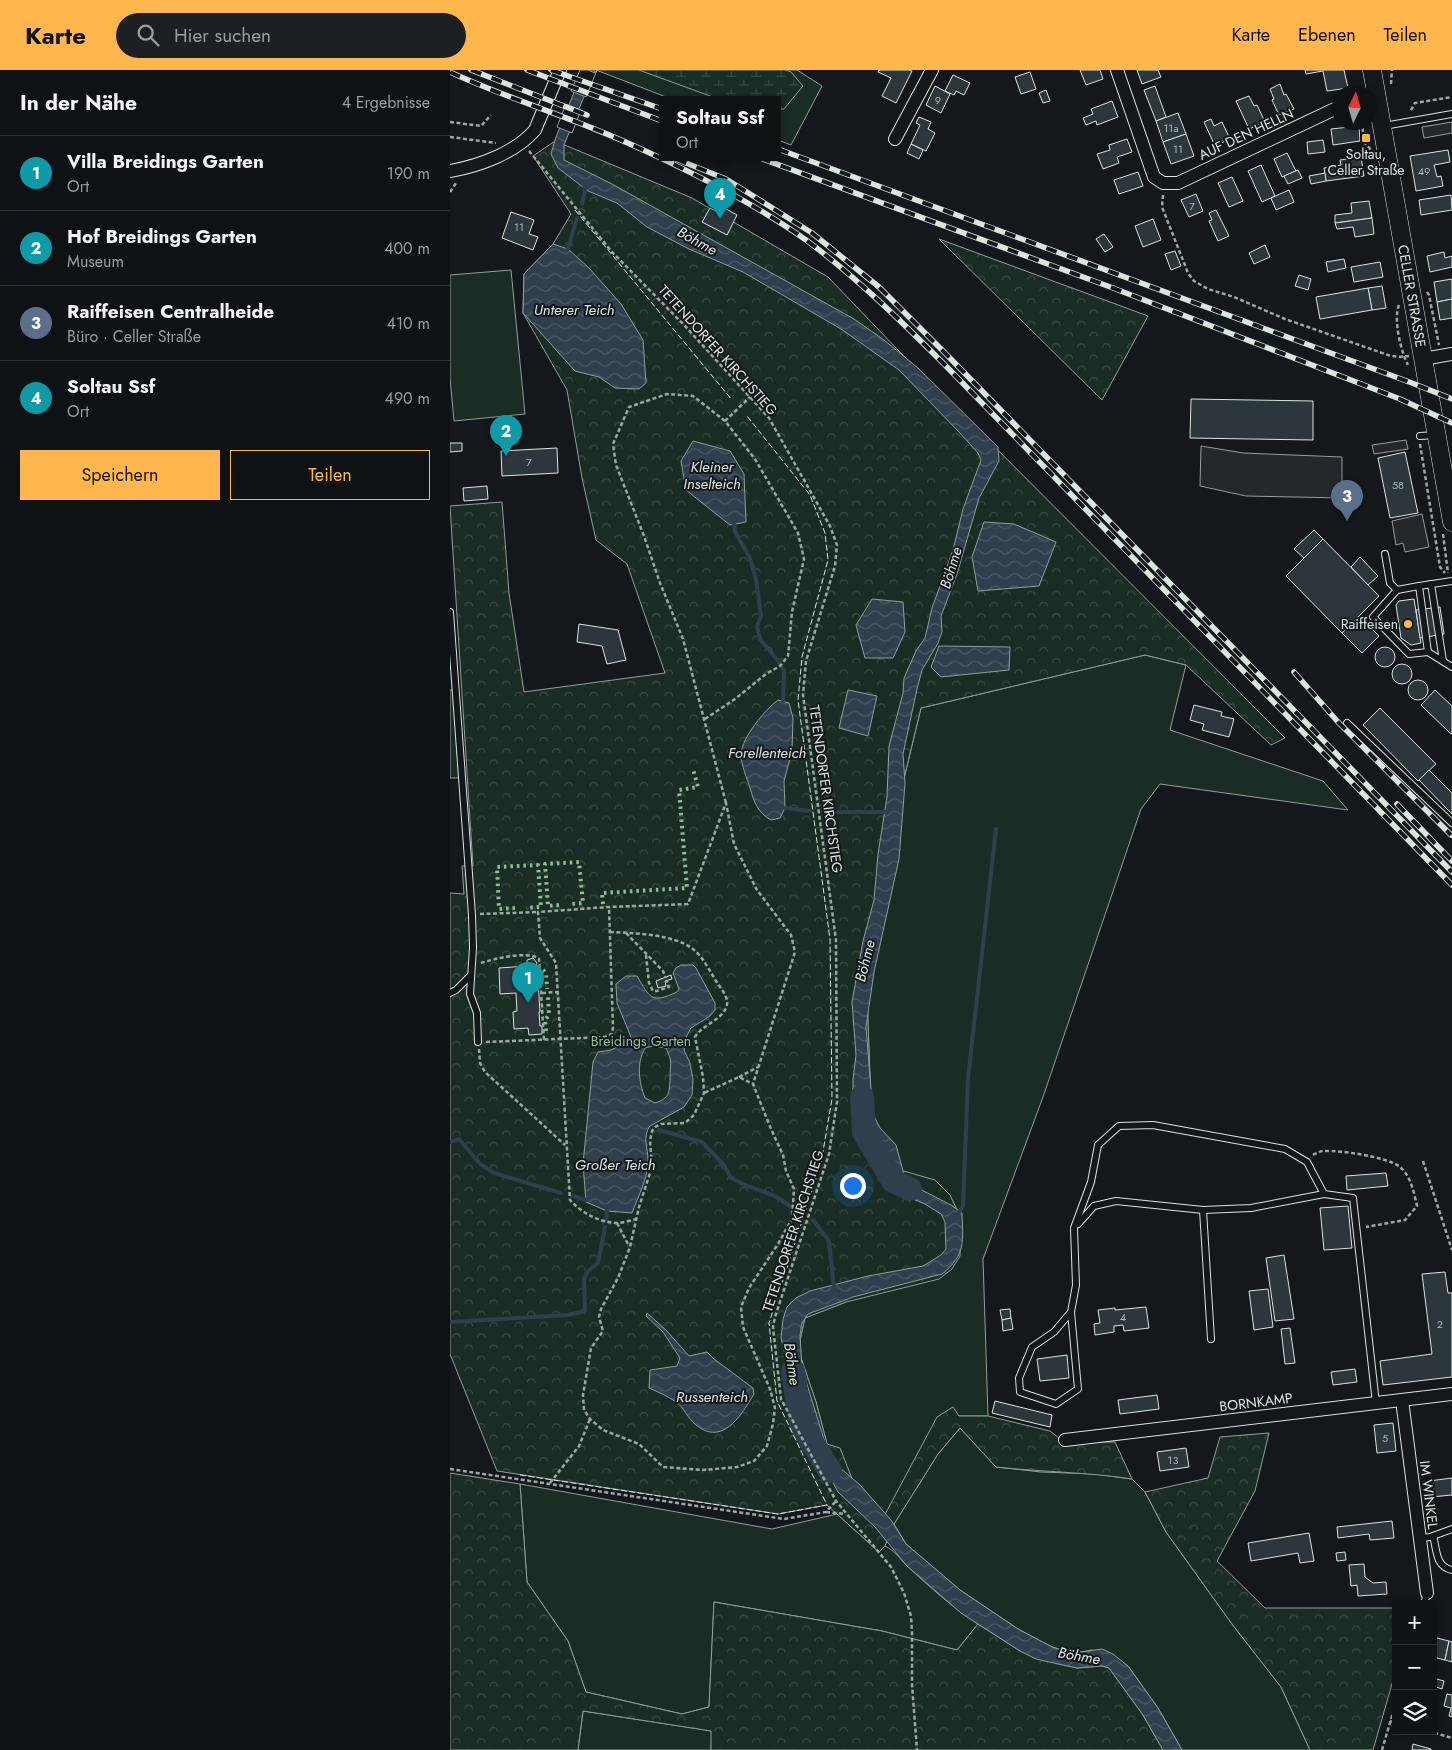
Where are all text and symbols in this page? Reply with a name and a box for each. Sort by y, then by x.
search box [116,13,466,58]
text: Karte [25,18,86,53]
icon: search [134,21,162,49]
text: Hier suchen [174,22,271,49]
text: Karte [1231,22,1270,48]
text: Ebenen [1298,22,1356,48]
text: Teilen [1384,22,1427,48]
north arrow [1332,85,1377,130]
text: In der Nähe [20,88,137,118]
text: 4 Ergebnisse [342,91,430,114]
house number: 9 [935,92,941,108]
popup [659,96,781,161]
street label: AUF DEN HELLN [1195,103,1297,165]
text: Soltau Ssf [676,104,764,131]
house number: 11a [1163,120,1179,136]
text: Ort [676,131,698,154]
marker: Soltau, Celler Straße [1360,132,1372,144]
house number: 11 [1173,141,1183,157]
place label: Soltau, Celler Straße [1327,144,1405,180]
text: Villa Breidings Garten [67,148,264,175]
text: 1 [32,162,40,185]
text: 190 m [387,162,430,185]
house number: 49 [1418,163,1430,179]
text: Ort [67,175,89,198]
pin: 4 [704,178,736,219]
house number: 7 [1189,198,1195,214]
house number: 11 [514,219,524,235]
water label: Böhme [673,221,721,261]
text: Hof Breidings Garten [67,223,257,250]
text: 2 [31,237,41,260]
text: 400 m [384,237,430,260]
street label: CELLER STRASSE [1393,243,1431,349]
text: Museum [67,250,124,273]
street label: TETENDORFER KIRCHSTIEG [654,280,782,420]
text: Raiffeisen Centralheide [67,298,274,325]
water label: Unterer Teich [534,299,614,321]
text: 3 [31,312,41,335]
text: 410 m [387,312,430,335]
text: Büro · Celler Straße [67,325,201,348]
text: Soltau Ssf [67,373,155,400]
text: 4 [30,387,42,410]
text: 490 m [385,387,430,410]
text: Ort [67,400,89,423]
pin: 2 [490,415,522,456]
button: Speichern [20,450,220,500]
button: Teilen [230,450,430,500]
house number: 7 [526,454,532,470]
water label: Kleiner Inselteich [683,456,741,495]
house number: 58 [1392,477,1404,493]
pin: 3 [1331,480,1363,521]
water label: Böhme [934,544,968,592]
place label: Raiffeisen [1341,614,1398,634]
marker: Raiffeisen [1402,618,1414,630]
street label: TETENDORFER KIRCHSTIEG [804,704,848,874]
water label: Forellenteich [728,742,806,764]
water label: Böhme [849,937,881,984]
pin: 1 [512,962,544,1003]
park label: Breidings Garten [591,1031,691,1051]
street label: TETENDORFER KIRCHSTIEG [757,1147,829,1315]
water label: Großer Teich [575,1154,655,1176]
your location [840,1173,866,1199]
house number: 4 [1120,1309,1127,1325]
house number: 2 [1437,1316,1443,1332]
water label: Böhme [778,1341,806,1387]
water label: Russenteich [676,1386,748,1408]
street label: BORNKAMP [1218,1388,1294,1416]
house number: 5 [1382,1430,1388,1446]
house number: 13 [1168,1452,1178,1468]
street label: IM WINKEL [1415,1460,1443,1531]
map controls [1392,1600,1437,1735]
button: + [1392,1600,1437,1645]
water label: Böhme [1056,1641,1102,1671]
button: − [1392,1645,1437,1690]
button: layers [1392,1690,1437,1735]

